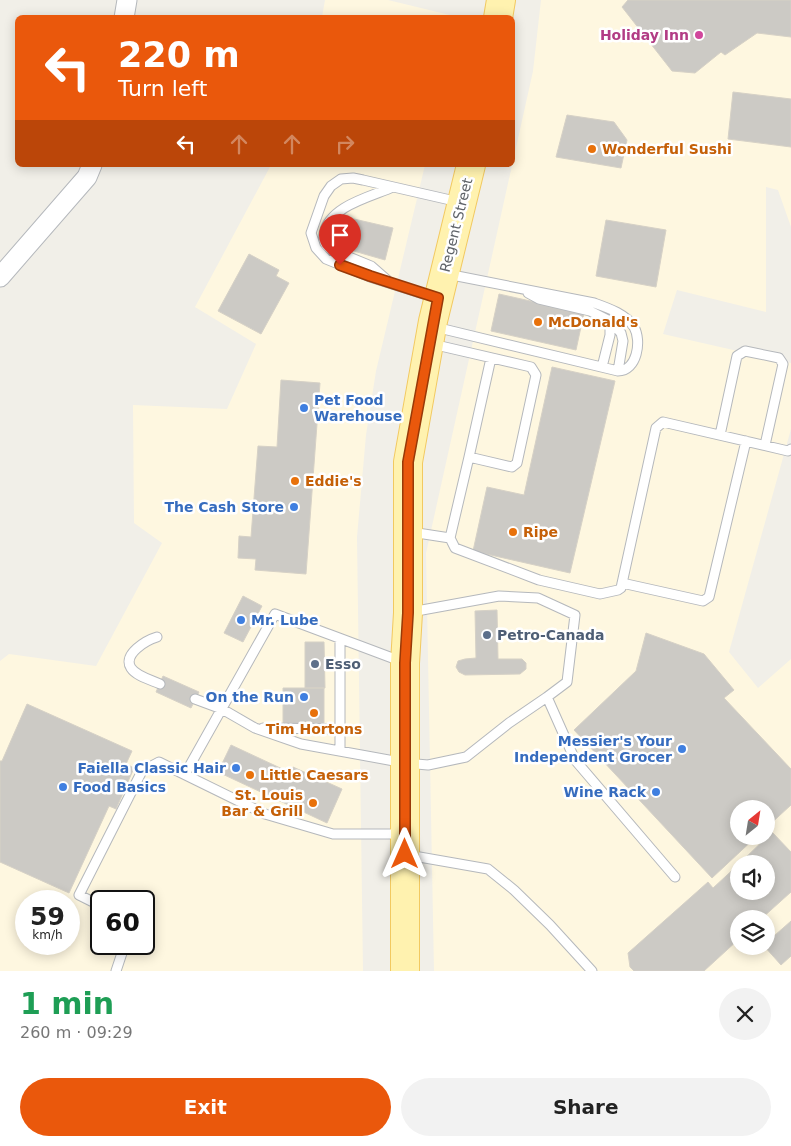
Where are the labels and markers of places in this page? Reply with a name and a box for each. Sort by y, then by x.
place label: Holiday Inn [600,27,689,43]
marker: Holiday Inn [693,29,705,41]
place label: Wonderful Sushi [602,141,732,157]
marker: Wonderful Sushi [586,143,598,155]
pin [319,214,361,265]
place label: McDonald's [548,314,638,330]
marker: McDonald's [532,316,544,328]
place label: Pet Food Warehouse [314,392,402,424]
marker: Pet Food Warehouse [298,402,310,414]
place label: Eddie's [305,473,362,489]
marker: Eddie's [289,475,301,487]
place label: The Cash Store [164,499,284,515]
marker: The Cash Store [288,501,300,513]
place label: Ripe [523,524,558,540]
marker: Ripe [507,526,519,538]
place label: Mr. Lube [251,612,318,628]
marker: Mr. Lube [235,614,247,626]
place label: Petro-Canada [497,627,604,643]
marker: Petro-Canada [481,629,493,641]
place label: Esso [325,656,361,672]
marker: Esso [309,658,321,670]
place label: On the Run [206,689,294,705]
marker: On the Run [298,691,310,703]
marker: Tim Hortons [308,707,320,719]
place label: Tim Hortons [266,721,362,737]
place label: Messier's Your Independent Grocer [514,733,672,765]
marker: Messier's Your Independent Grocer [676,743,688,755]
place label: Faiella Classic Hair [78,760,226,776]
marker: Faiella Classic Hair [230,762,242,774]
place label: Little Caesars [260,767,369,783]
marker: Little Caesars [244,769,256,781]
place label: Food Basics [73,779,166,795]
marker: Food Basics [57,781,69,793]
place label: Wine Rack [564,784,647,800]
marker: Wine Rack [650,786,662,798]
place label: St. Louis Bar & Grill [221,787,303,819]
marker: St. Louis Bar & Grill [307,797,319,809]

